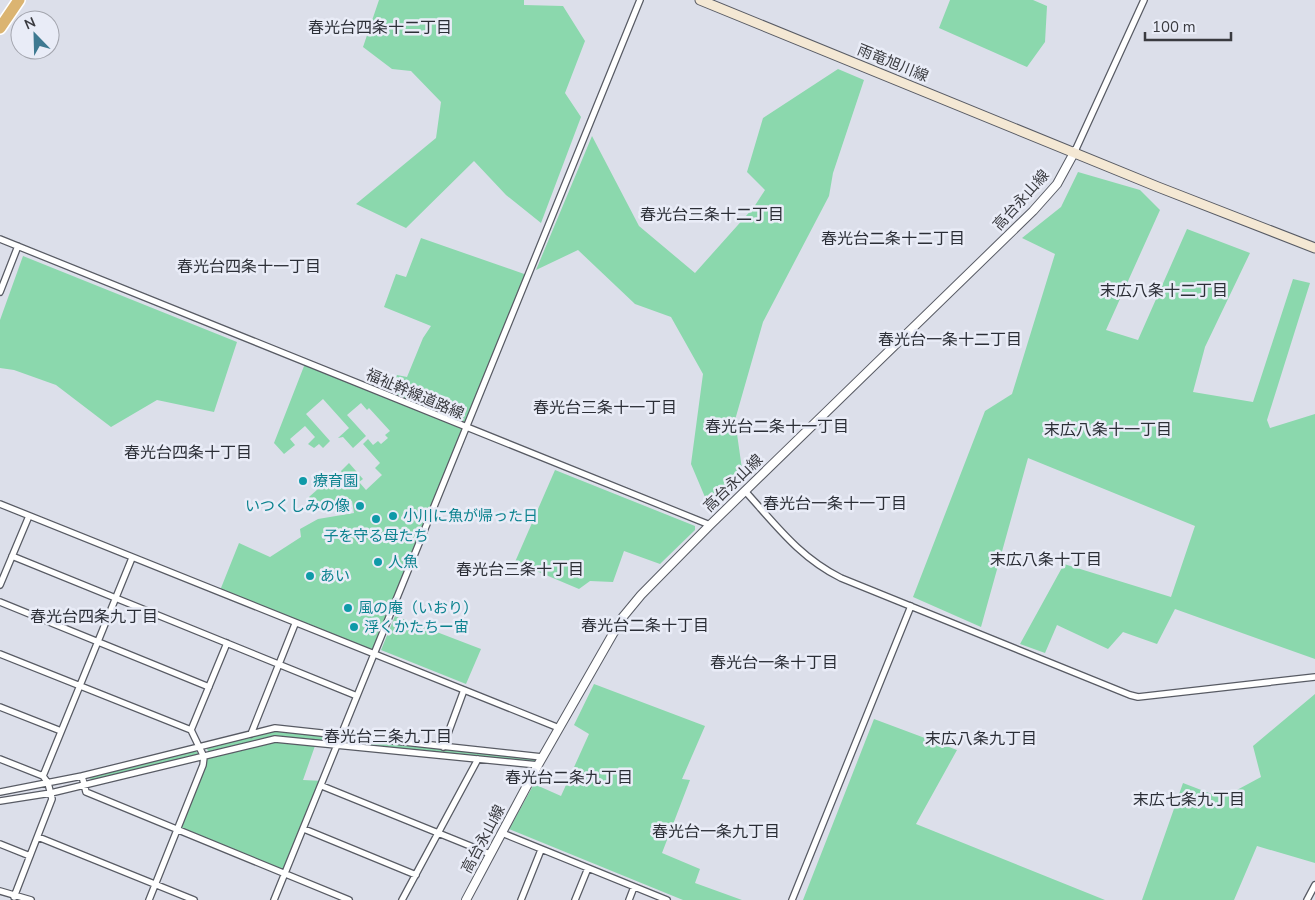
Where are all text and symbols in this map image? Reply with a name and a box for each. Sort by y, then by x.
north arrow [10,10,60,60]
scale bar [1145,10,1231,42]
text: N [22,13,39,34]
district label: 春光台四条十二丁目 [308,17,452,39]
text: 100 m [1152,17,1196,37]
street label: 雨竜旭川線 [854,40,932,86]
street label: 高台永山線 [988,165,1054,235]
district label: 春光台三条十二丁目 [640,204,784,226]
district label: 春光台二条十二丁目 [821,228,965,250]
district label: 春光台四条十一丁目 [177,256,321,278]
district label: 末広八条十二丁目 [1100,280,1228,302]
district label: 春光台一条十二丁目 [878,329,1022,351]
street label: 福祉幹線道路線 [363,364,467,424]
district label: 春光台三条十一丁目 [533,397,677,419]
district label: 春光台二条十一丁目 [705,416,849,438]
district label: 末広八条十一丁目 [1044,419,1172,441]
district label: 春光台四条十丁目 [124,442,252,464]
street label: 高台永山線 [699,450,767,516]
place label: 療育園 [313,471,358,491]
marker: 療育園 [297,475,309,487]
district label: 春光台一条十一丁目 [763,493,907,515]
place label: いつくしみの像 [245,496,350,516]
marker: いつくしみの像 [354,500,366,512]
place label: 小川に魚が帰った日 [403,506,538,526]
marker: 小川に魚が帰った日 [387,510,399,522]
marker: 子を守る母たち [370,513,382,525]
place label: 子を守る母たち [323,526,429,546]
district label: 末広八条十丁目 [990,549,1102,571]
place label: 人魚 [388,552,418,572]
marker: 人魚 [372,556,384,568]
district label: 春光台三条十丁目 [456,559,584,581]
place label: あい [320,566,350,586]
marker: あい [304,570,316,582]
place label: 風の庵（いおり） [358,598,478,618]
marker: 風の庵（いおり） [342,602,354,614]
district label: 春光台四条九丁目 [30,606,158,628]
district label: 春光台二条十丁目 [581,615,709,637]
place label: 浮くかたちー宙 [364,617,469,637]
marker: 浮くかたちー宙 [348,621,360,633]
district label: 春光台一条十丁目 [710,652,838,674]
district label: 春光台三条九丁目 [324,726,452,748]
district label: 末広八条九丁目 [925,728,1037,750]
district label: 春光台二条九丁目 [505,767,633,789]
district label: 末広七条九丁目 [1133,789,1245,811]
street label: 高台永山線 [457,801,509,877]
district label: 春光台一条九丁目 [652,821,780,843]

